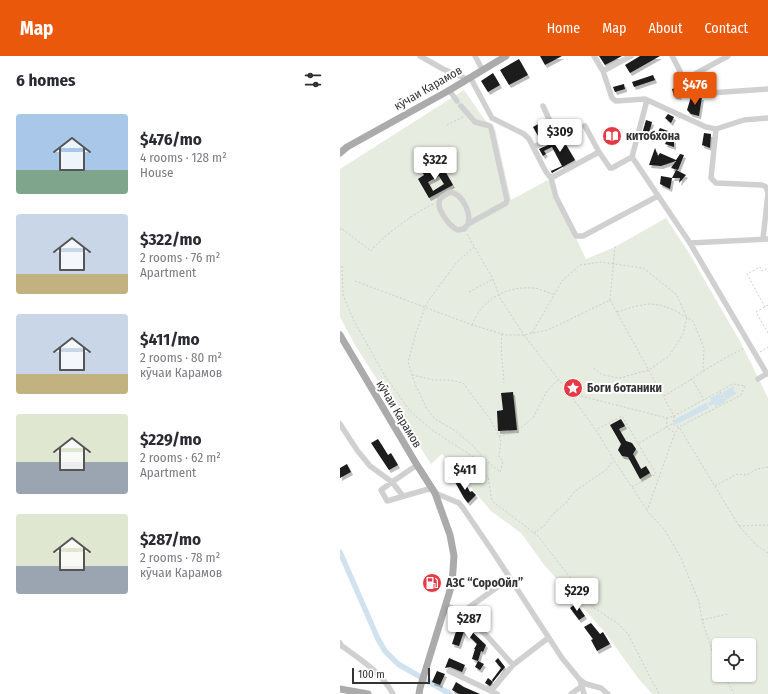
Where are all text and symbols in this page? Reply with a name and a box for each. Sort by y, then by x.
text: Map [20,17,53,40]
text: Home [547,20,580,37]
text: Map [602,20,626,37]
text: About [648,20,683,37]
text: Contact [705,20,748,37]
street label: кӯчаи Карамов [392,63,464,113]
icon: filters [302,69,324,91]
text: 6 homes [16,70,75,91]
pin: $476 [671,72,719,106]
text: $476 [683,77,708,92]
pin: $309 [536,119,584,153]
text: $309 [547,124,573,139]
library icon: китобхона [601,125,623,147]
text: $476/mo [140,129,202,150]
place label: китобхона [626,129,680,143]
icon: home [48,130,96,178]
pin: $322 [411,147,459,181]
text: 4 rooms · 128 m² [140,150,227,165]
text: $322 [423,152,447,167]
text: House [140,165,174,180]
text: $322/mo [140,229,202,250]
icon: home [48,230,96,278]
text: 2 rooms · 76 m² [140,250,220,265]
text: Apartment [140,265,196,280]
text: $411/mo [140,329,200,350]
icon: home [48,330,96,378]
text: 2 rooms · 80 m² [140,350,222,365]
text: кӯчаи Карамов [140,365,222,380]
place icon: Боги ботаники [562,377,584,399]
street label: кӯчаи Карамов [373,378,425,450]
place label: Боги ботаники [587,381,662,395]
text: $229/mo [140,429,202,450]
icon: home [48,430,96,478]
text: 2 rooms · 62 m² [140,450,221,465]
pin: $411 [441,457,489,491]
text: $411 [453,462,477,477]
text: Apartment [140,465,196,480]
text: $287/mo [140,529,201,550]
icon: home [48,530,96,578]
text: 2 rooms · 78 m² [140,550,220,565]
text: кӯчаи Карамов [140,565,222,580]
fuel station icon: АЗС “СороОйл” [421,572,443,594]
place label: АЗС “СороОйл” [445,576,523,590]
pin: $229 [553,578,601,612]
text: $229 [564,583,590,598]
pin: $287 [445,606,493,640]
text: $287 [457,611,481,626]
map controls [712,638,756,682]
button: locate [712,638,756,682]
scale bar [352,666,430,685]
text: 100 m [358,668,385,681]

